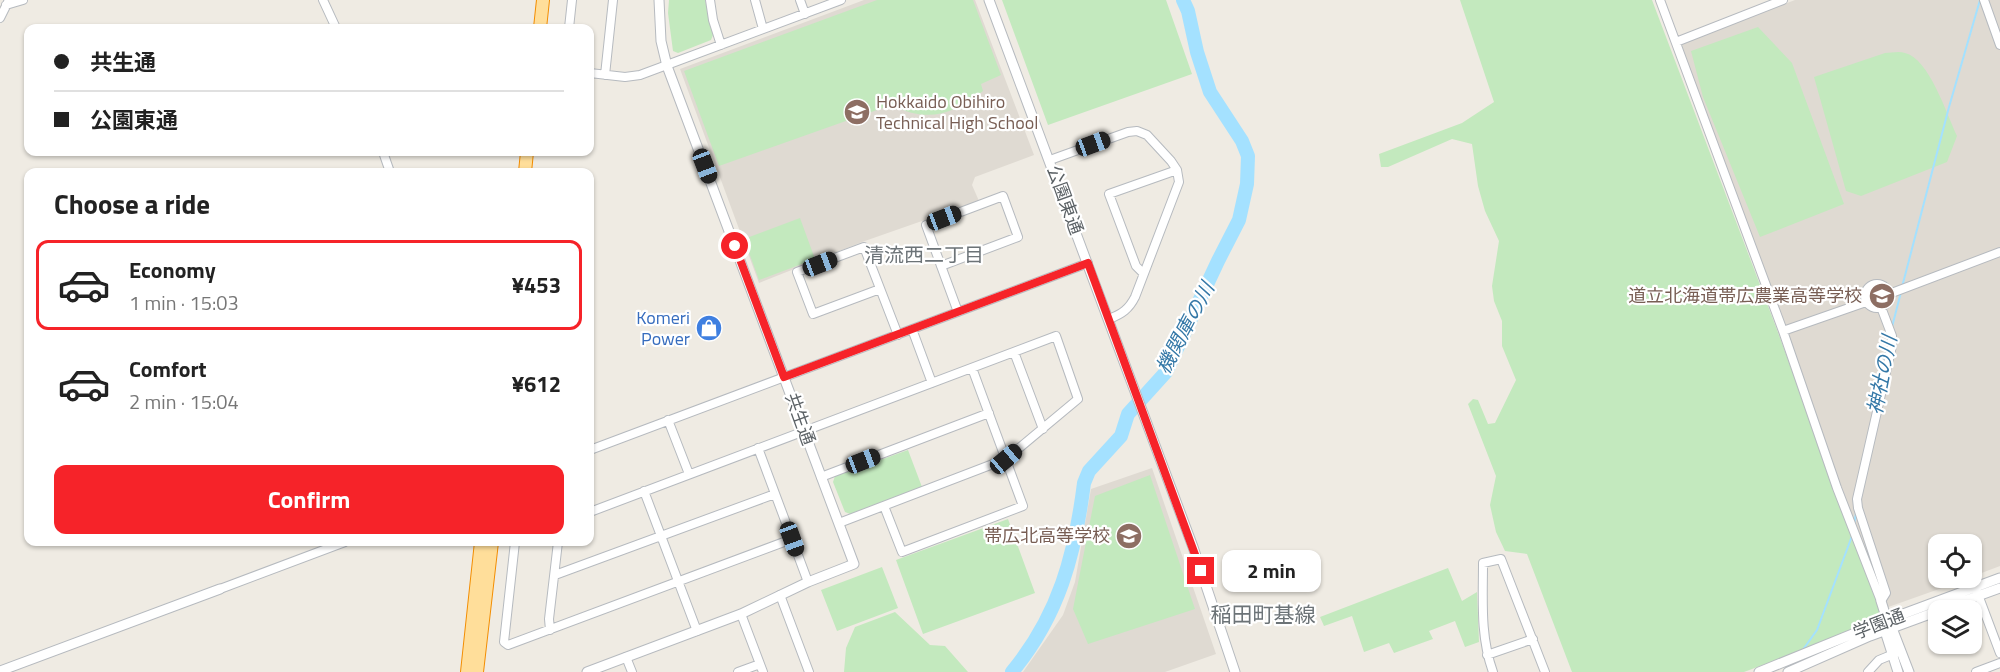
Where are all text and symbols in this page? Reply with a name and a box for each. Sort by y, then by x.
text: 共生通 [90,45,156,79]
place label: Hokkaido Obihiro Technical High School [876,88,1038,136]
school or university icon: Hokkaido Obihiro Technical High School [842,97,872,127]
text: 公園東通 [90,103,178,137]
car [1073,129,1113,159]
car [690,146,720,186]
street label: 公園東通 [1040,161,1090,238]
text: Choose a ride [54,183,210,224]
car [924,203,964,233]
route start [721,232,748,259]
district label: 清流西二丁目 [864,239,984,270]
car [800,249,840,279]
text: Economy [129,253,216,287]
icon: car [57,258,111,312]
text: ¥453 [512,268,561,302]
water label: 機関庫の川 [1147,275,1223,379]
school or university icon: 道立北海道帯広農業高等学校 [1867,281,1897,311]
place label: 道立北海道帯広農業高等学校 [1628,282,1862,309]
text: 1 min · 15:03 [129,287,239,318]
place label: Komeri Power [636,304,690,352]
shop icon: Komeri Power [694,313,724,343]
water label: 神社の川 [1859,331,1905,417]
text: Comfort [129,352,207,386]
icon: car [57,357,111,411]
text: ¥612 [512,367,561,401]
text: 2 min · 15:04 [129,386,239,417]
street label: 共生通 [779,389,822,449]
car [986,441,1026,477]
car [843,446,883,476]
button: Confirm [54,465,564,534]
car [777,519,807,559]
school or university icon: 帯広北高等学校 [1114,521,1144,551]
place label: 帯広北高等学校 [984,522,1110,549]
map controls [1928,534,1982,654]
button: locate [1928,534,1982,588]
callout: 2 min [1222,550,1321,592]
text: 2 min [1247,555,1296,586]
route end [1187,557,1214,584]
district label: 稲田町基線 [1211,598,1316,630]
button: layers [1928,600,1982,654]
street label: 学園通 [1849,601,1909,646]

